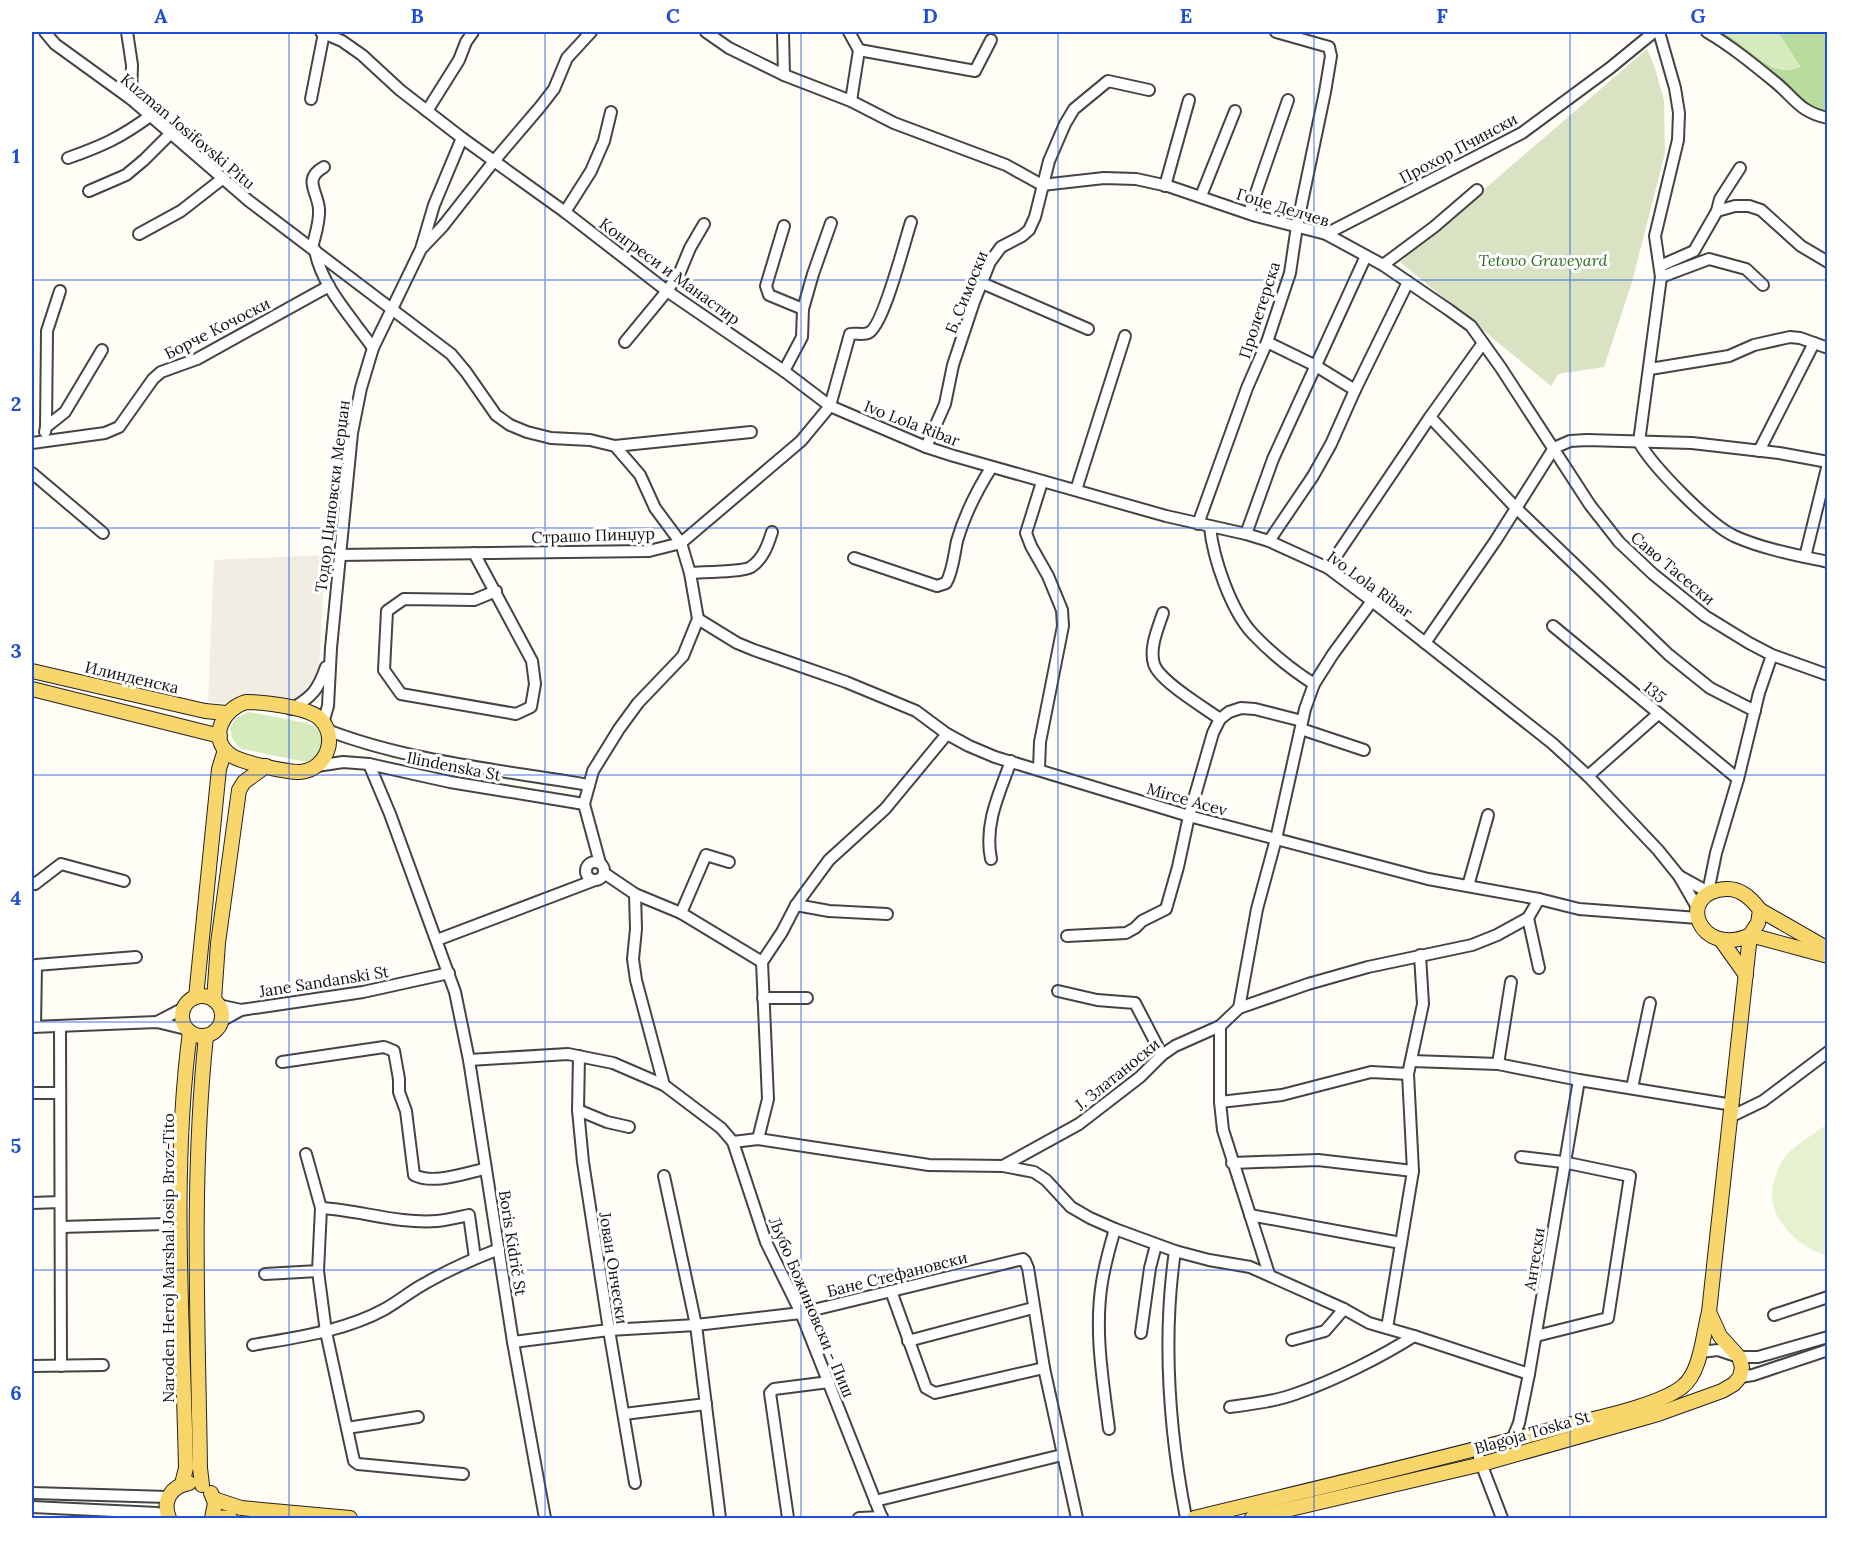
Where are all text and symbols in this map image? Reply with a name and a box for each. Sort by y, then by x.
text: A [154,3,168,28]
text: B [410,3,424,28]
text: C [666,3,680,28]
text: D [922,3,938,28]
text: E [1180,3,1192,28]
text: F [1436,3,1448,28]
text: G [1690,3,1706,28]
street label: Kuzman Josifovski Pitu [117,69,260,193]
street label: Прохор Пчински [1396,108,1520,188]
text: 1 [12,143,20,168]
street label: Гоце Делчев [1234,183,1332,231]
street label: Конгреси и Манастир [596,213,744,329]
street label: Б. Симоски [940,248,992,336]
park label: Tetovo Graveyard [1479,250,1608,270]
street label: Пролетерска [1234,259,1284,361]
street label: Борче Кочоски [161,293,273,363]
text: 2 [11,391,21,416]
street label: Ivo Lola Ribar [861,396,963,450]
street label: Тодор Циповски Мерџан [310,399,354,593]
street label: Страшо Пинџур [531,523,655,547]
street label: Саво Тасески [1627,527,1719,609]
street label: Ivo Lola Ribar [1323,546,1417,622]
text: 3 [10,638,22,663]
street label: Илинденска [83,657,181,697]
street label: 135 [1640,677,1670,707]
street label: Ilindenska St [405,747,504,785]
street label: Mirce Acev [1145,778,1230,820]
text: 4 [11,885,22,910]
street label: Jane Sandanski St [257,961,391,1001]
street label: Ј. Златаноски [1070,1034,1164,1115]
street label: Naroden Heroj Marshal Josip Broz-Tito [158,1113,178,1403]
text: 5 [11,1133,22,1158]
street label: Boris Kidrič St [495,1189,531,1298]
street label: Јован Ончески [595,1209,633,1326]
street label: Љубо Божиновски - Пиш [765,1214,859,1400]
street label: Антески [1519,1226,1549,1293]
street label: Бане Стефановски [825,1247,969,1301]
text: 6 [10,1380,22,1405]
street label: Blagoja Toska St [1472,1406,1593,1458]

